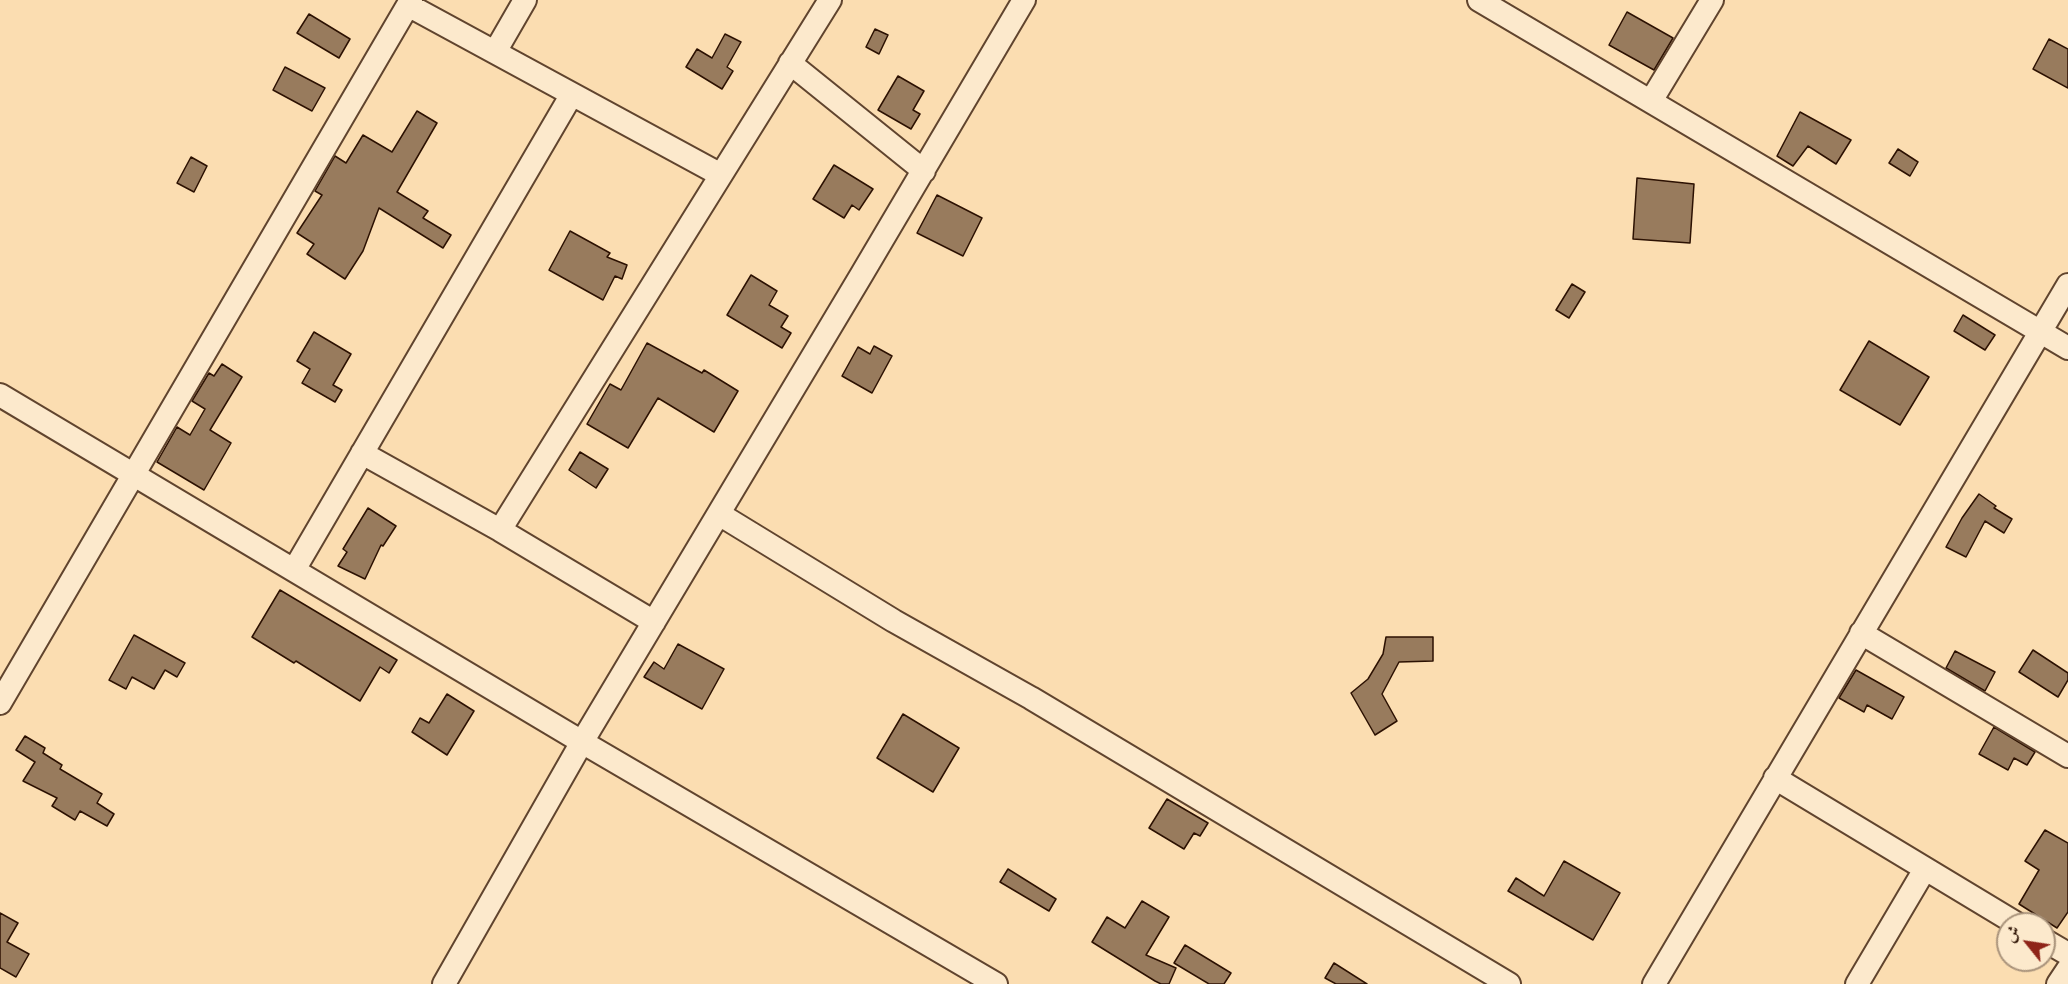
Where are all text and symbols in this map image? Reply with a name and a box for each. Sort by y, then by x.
north arrow [1996,912,2056,972]
text: ش [2000,922,2025,946]

